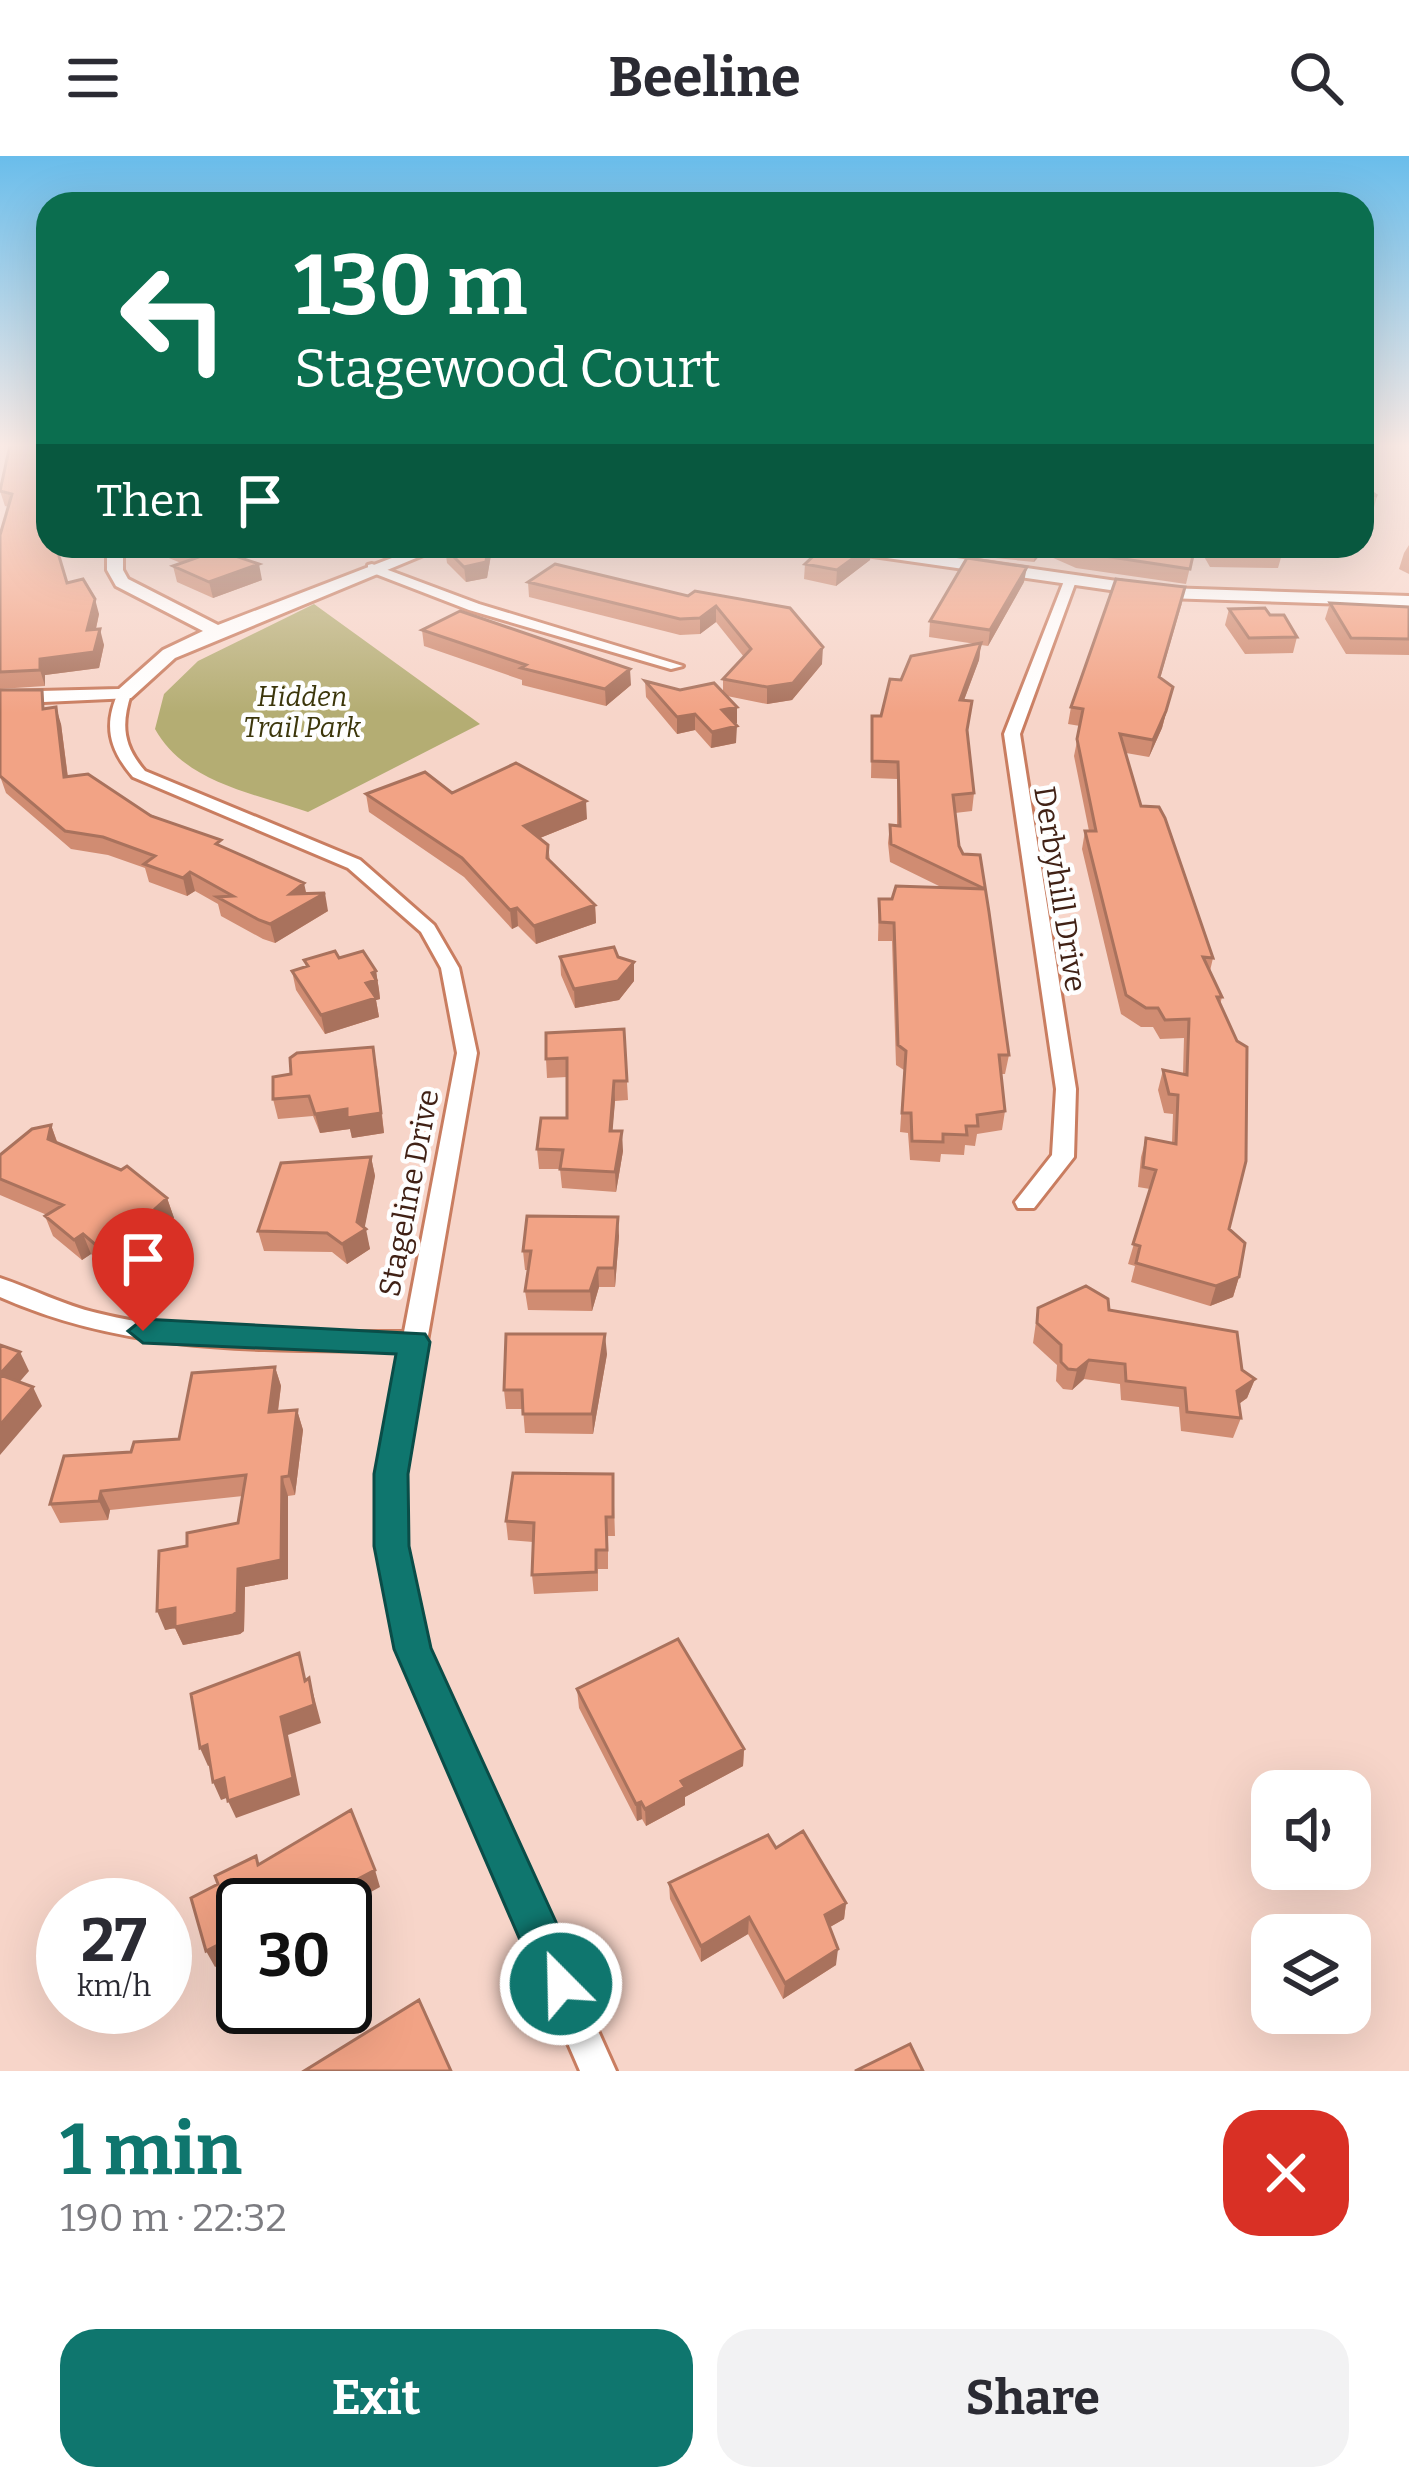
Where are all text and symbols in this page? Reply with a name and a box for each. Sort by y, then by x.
icon: menu [60,45,126,111]
icon: search [1283,45,1349,111]
text: Beeline [608,46,801,110]
text: 130 m [294,235,527,336]
icon: left [96,240,252,396]
text: Stagewood Court [294,337,721,401]
icon: arrive [227,468,293,534]
text: Then [96,474,203,528]
park label: Hidden Trail Park [243,681,361,744]
street label: Derbyhill Drive [1026,784,1094,994]
street label: Stageline Drive [371,1086,447,1300]
pin [92,1208,194,1331]
icon: arrive [110,1226,176,1292]
map controls [1251,1770,1371,2034]
button: sound [1251,1770,1371,1890]
speed limit sign: 30 [216,1878,372,2034]
text: 27 [81,1905,147,1977]
button: layers [1251,1914,1371,2034]
position arrow [498,1921,624,2047]
text: km/h [77,1968,151,2004]
text: 1 min [60,2107,242,2193]
button: close [1223,2110,1349,2236]
text: 190 m · 22:32 [60,2195,287,2241]
button: Exit [60,2329,693,2467]
button: Share [717,2329,1349,2467]

